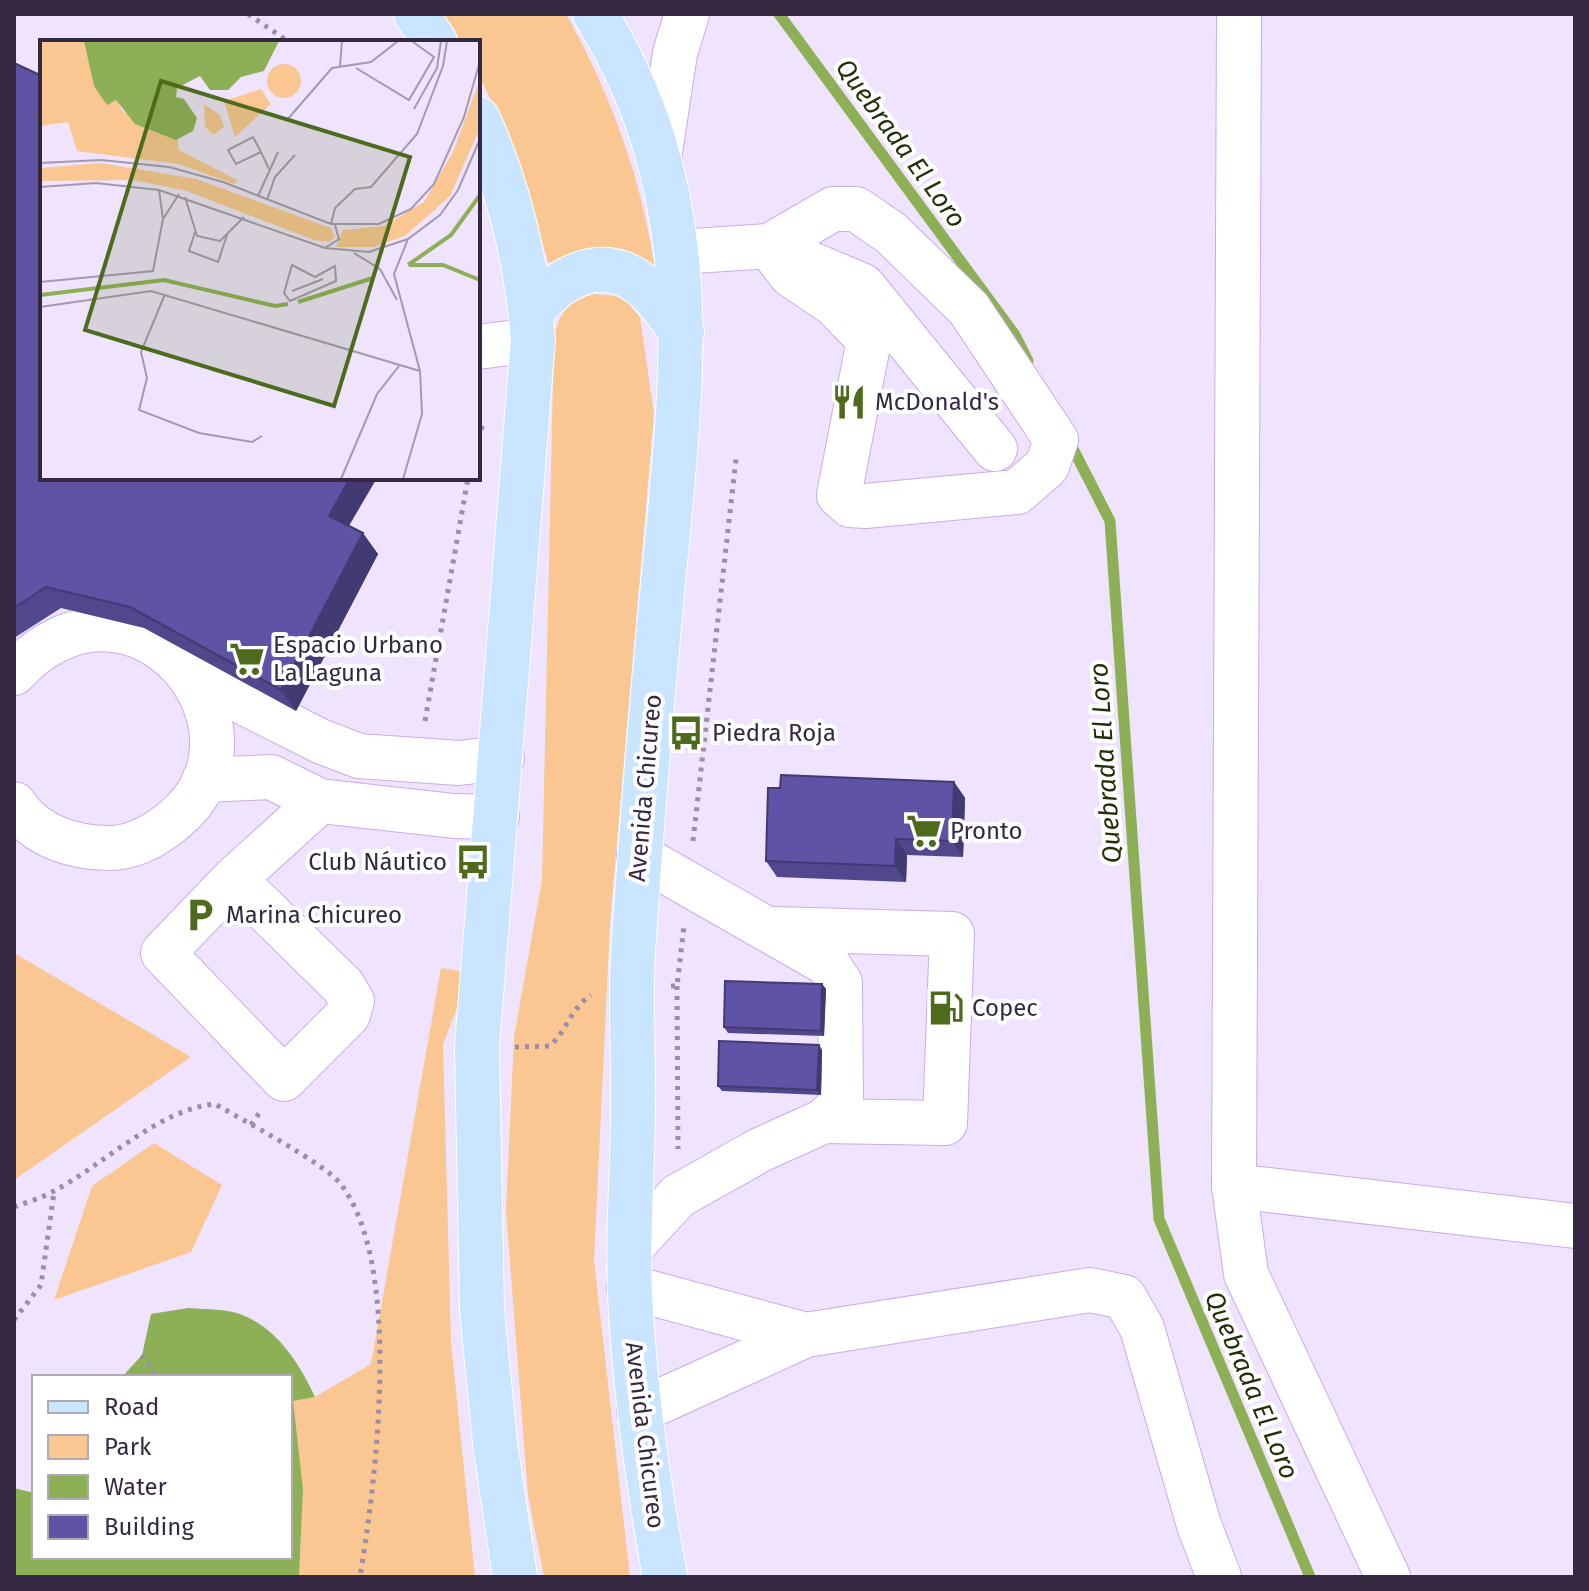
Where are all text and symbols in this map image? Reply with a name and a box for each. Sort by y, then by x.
inset map [40,40,480,480]
water label: Quebrada El Loro [829,53,972,234]
restaurant icon: McDonald's [830,383,868,421]
place label: McDonald's [875,388,999,416]
place label: Espacio Urbano La Laguna [273,631,443,687]
supermarket icon: Espacio Urbano La Laguna [228,640,266,678]
water label: Quebrada El Loro [1083,662,1128,864]
street label: Avenida Chicureo [623,693,667,883]
bus stop icon: Piedra Roja [667,714,705,752]
place label: Piedra Roja [712,719,836,747]
supermarket icon: Pronto [905,812,943,850]
place label: Pronto [950,817,1022,845]
bus stop icon: Club Náutico [454,843,492,881]
place label: Club Náutico [308,848,447,876]
parking icon: Marina Chicureo [181,896,219,934]
place label: Marina Chicureo [226,901,402,929]
fuel station icon: Copec [927,989,965,1027]
place label: Copec [972,994,1038,1022]
water label: Quebrada El Loro [1198,1287,1305,1484]
street label: Avenida Chicureo [620,1340,670,1530]
legend [32,1375,292,1559]
text: Road [104,1393,159,1421]
text: Park [104,1433,152,1461]
text: Water [104,1473,168,1501]
text: Building [104,1513,194,1541]

